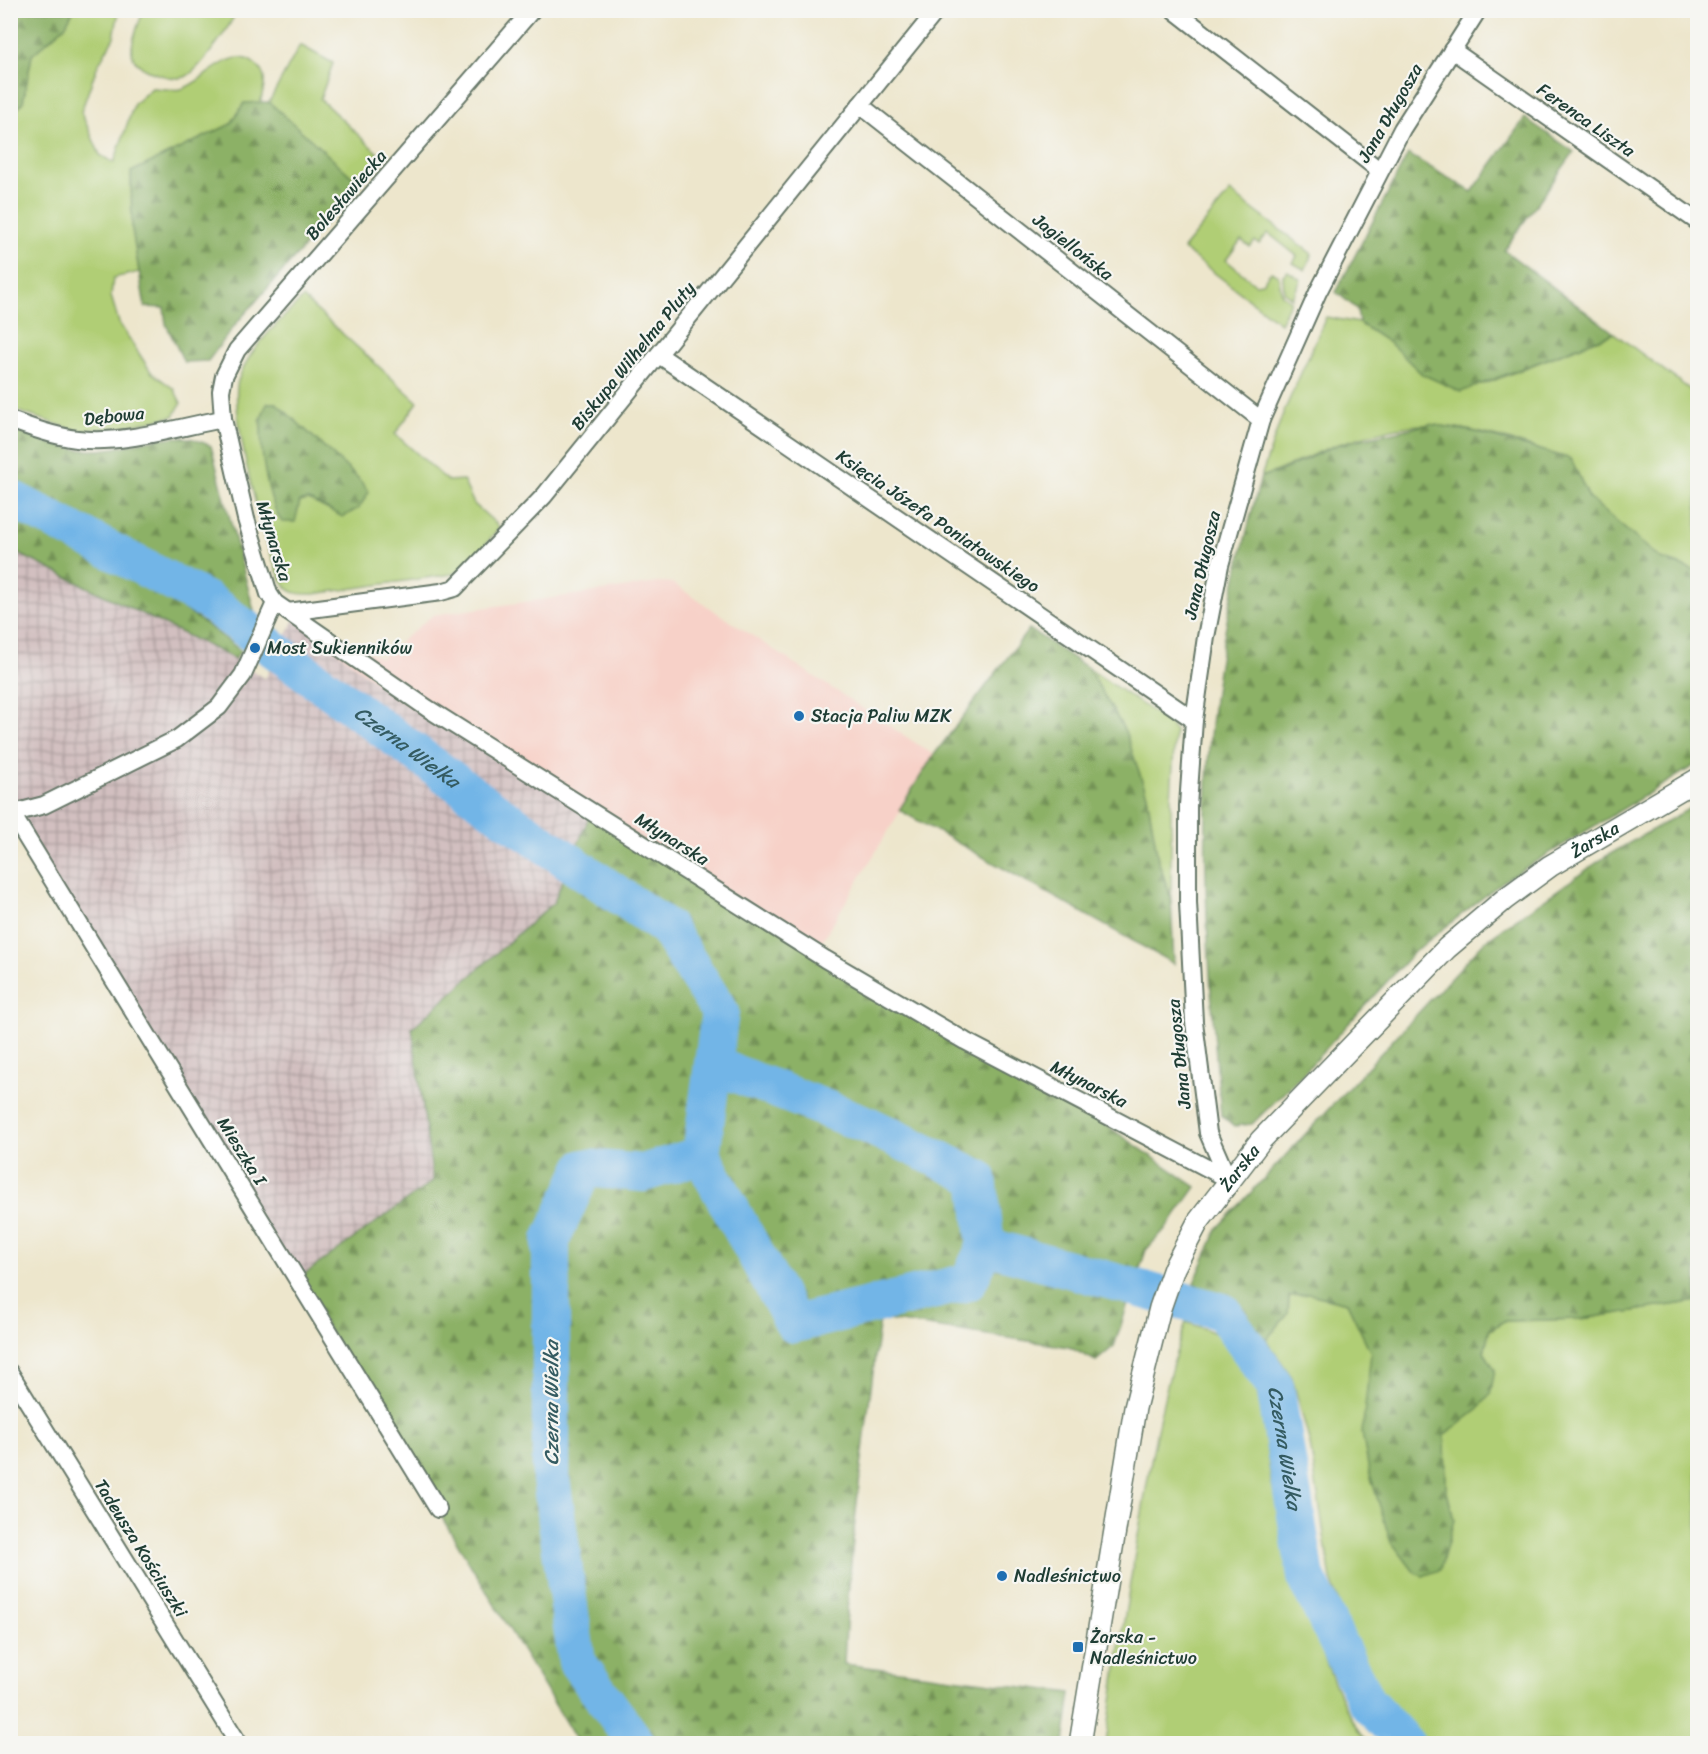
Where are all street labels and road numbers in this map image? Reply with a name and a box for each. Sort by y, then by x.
street label: Jana Długosza [1348,56,1432,170]
street label: Ferenca Liszta [1530,74,1643,166]
street label: Bolesławiecka [297,142,395,248]
street label: Jagiellońska [1024,204,1122,290]
street label: Biskupa Wilhelma Pluty [562,274,704,438]
street label: Dębowa [82,397,147,435]
street label: Księcia Józefa Poniatowskiego [829,441,1047,602]
street label: Młynarska [247,497,302,586]
street label: Jana Długosza [1174,507,1230,623]
street label: Młynarska [628,803,716,875]
street label: Żarska [1564,812,1626,867]
street label: Jana Długosza [1157,996,1201,1112]
street label: Młynarska [1045,1051,1134,1118]
street label: Mieszka I [208,1110,277,1193]
street label: Żarska [1211,1136,1269,1199]
street label: Tadeusza Kościuszki [85,1472,197,1625]

